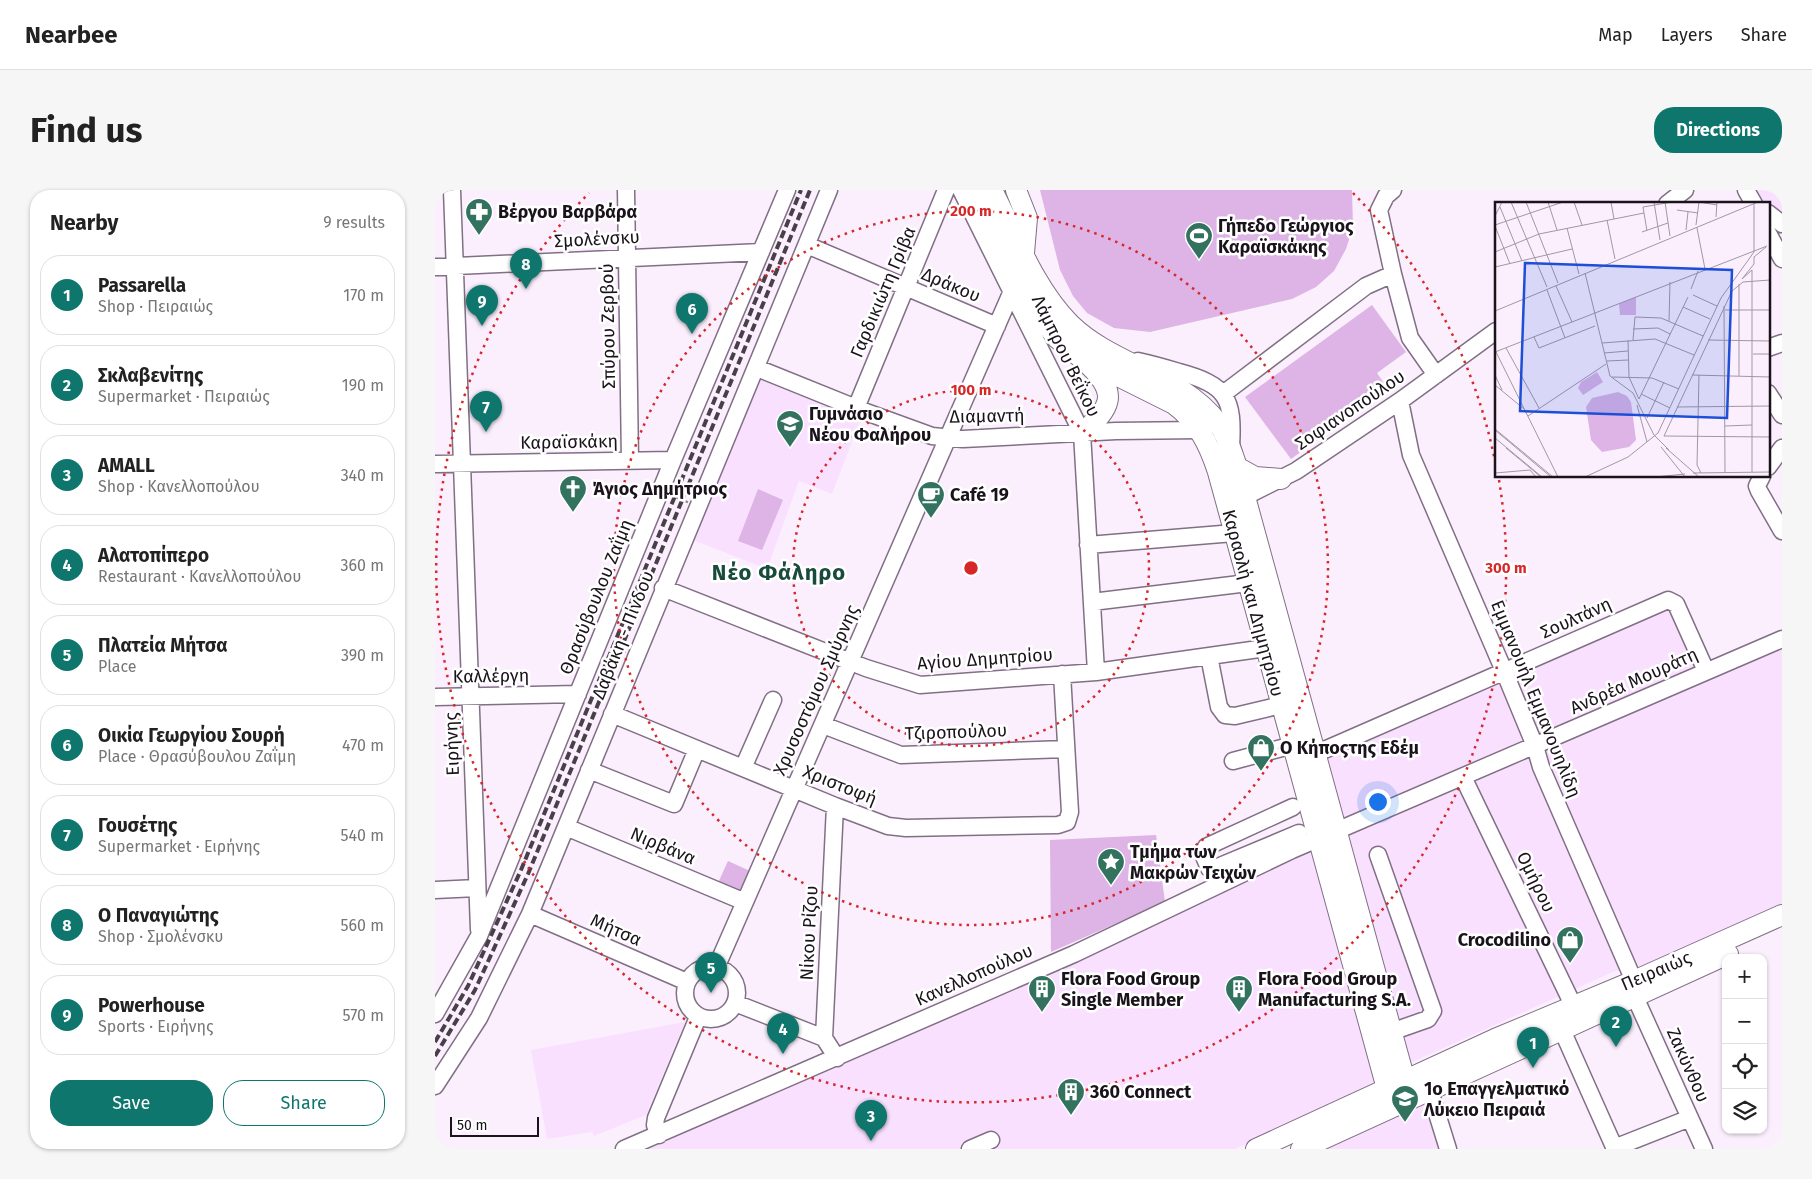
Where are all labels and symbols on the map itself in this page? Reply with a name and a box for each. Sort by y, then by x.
pharmacy icon: Βέργου Βαρβάρα [464,197,494,236]
place label: Βέργου Βαρβάρα [498,201,638,223]
text: 200 m [950,202,992,220]
inset map [1495,202,1769,478]
place label: Γήπεδο Γεώργιος Καραϊσκάκης [1218,215,1354,258]
sports icon: Γήπεδο Γεώργιος Καραϊσκάκης [1184,221,1214,260]
street label: Γαρδικιώτη Γρίβα [845,223,921,361]
street label: Σμολένσκυ [554,226,640,252]
pin: 8 [510,248,542,289]
street label: Σπύρου Ζερβού [596,263,620,389]
street label: Δράκου [918,263,984,307]
pin: 9 [466,285,498,326]
street label: Λάμπρου Βεΐκου [1027,291,1106,421]
pin: 6 [676,293,708,334]
street label: Σοφιανοπούλου [1291,365,1409,455]
text: 100 m [951,381,991,399]
pin: 7 [470,391,502,432]
place label: Γυμνάσιο Νέου Φαλήρου [809,403,931,446]
street label: Διαμαντή [949,404,1025,428]
school or university icon: Γυμνάσιο Νέου Φαλήρου [775,409,805,448]
street label: Καραϊσκάκη [520,430,618,454]
church icon: Άγιος Δημήτριος [558,474,588,513]
place label: Άγιος Δημήτριος [592,478,727,500]
cafe icon: Café 19 [916,480,946,519]
place label: Café 19 [950,484,1009,506]
street label: Καραολή και Δημητρίου [1217,507,1289,699]
street label: Θρασύβουλου Ζαΐμη [554,516,637,678]
district label: Νέο Φάληρο [712,559,846,586]
centre of rings [962,559,980,577]
text: 300 m [1484,559,1527,577]
street label: Δαβάκη - Πίνδου [587,568,659,702]
street label: Σουλτάνη [1537,593,1615,643]
street label: Εμμανουήλ Εμμανουηλίδη [1486,597,1586,801]
street label: Χρυσοστόμου Σμύρνης [768,601,864,779]
street label: Αγίου Δημητρίου [916,643,1054,675]
street label: Ανδρέα Μουράτη [1567,643,1701,719]
street label: Καλλέργη [452,664,530,688]
street label: Ειρήνης [440,711,464,776]
street label: Τζιροπούλου [905,719,1007,745]
shop icon: Ο Κήποςτης Εδέμ [1246,733,1276,772]
place label: Ο Κήποςτης Εδέμ [1280,737,1419,759]
street label: Χριστοφή [800,760,880,810]
your location [1365,789,1391,815]
street label: Νιρβάνα [627,822,699,870]
place label: Τμήμα των Μακρών Τειχών [1130,841,1257,884]
place icon: Τμήμα των Μακρών Τειχών [1096,847,1126,886]
street label: Ομήρου [1512,848,1560,916]
street label: Νίκου Ρίζου [796,885,822,981]
street label: Μήτσα [587,909,645,951]
shop icon: Crocodilino [1555,925,1585,964]
place label: Crocodilino [1458,929,1551,951]
street label: Κανελλοπούλου [912,939,1036,1011]
street label: Πειραιώς [1618,946,1695,996]
pin: 5 [695,952,727,993]
place label: Flora Food Group Single Member [1061,968,1200,1011]
place label: Flora Food Group Manufacturing S.A. [1258,968,1411,1011]
building icon: Flora Food Group Single Member [1027,974,1057,1013]
building icon: Flora Food Group Manufacturing S.A. [1224,974,1254,1013]
pin: 2 [1600,1006,1632,1047]
pin: 4 [767,1013,799,1054]
street label: Ζακύνθου [1662,1024,1714,1106]
pin: 1 [1517,1027,1549,1068]
building icon: 360 Connect [1056,1077,1086,1116]
place label: 1ο Επαγγελματικό Λύκειο Πειραιά [1423,1078,1569,1121]
place label: 360 Connect [1089,1081,1192,1103]
school or university icon: 1ο Επαγγελματικό Λύκειο Πειραιά [1390,1084,1420,1123]
pin: 3 [855,1100,887,1141]
scale bar [450,1114,539,1137]

